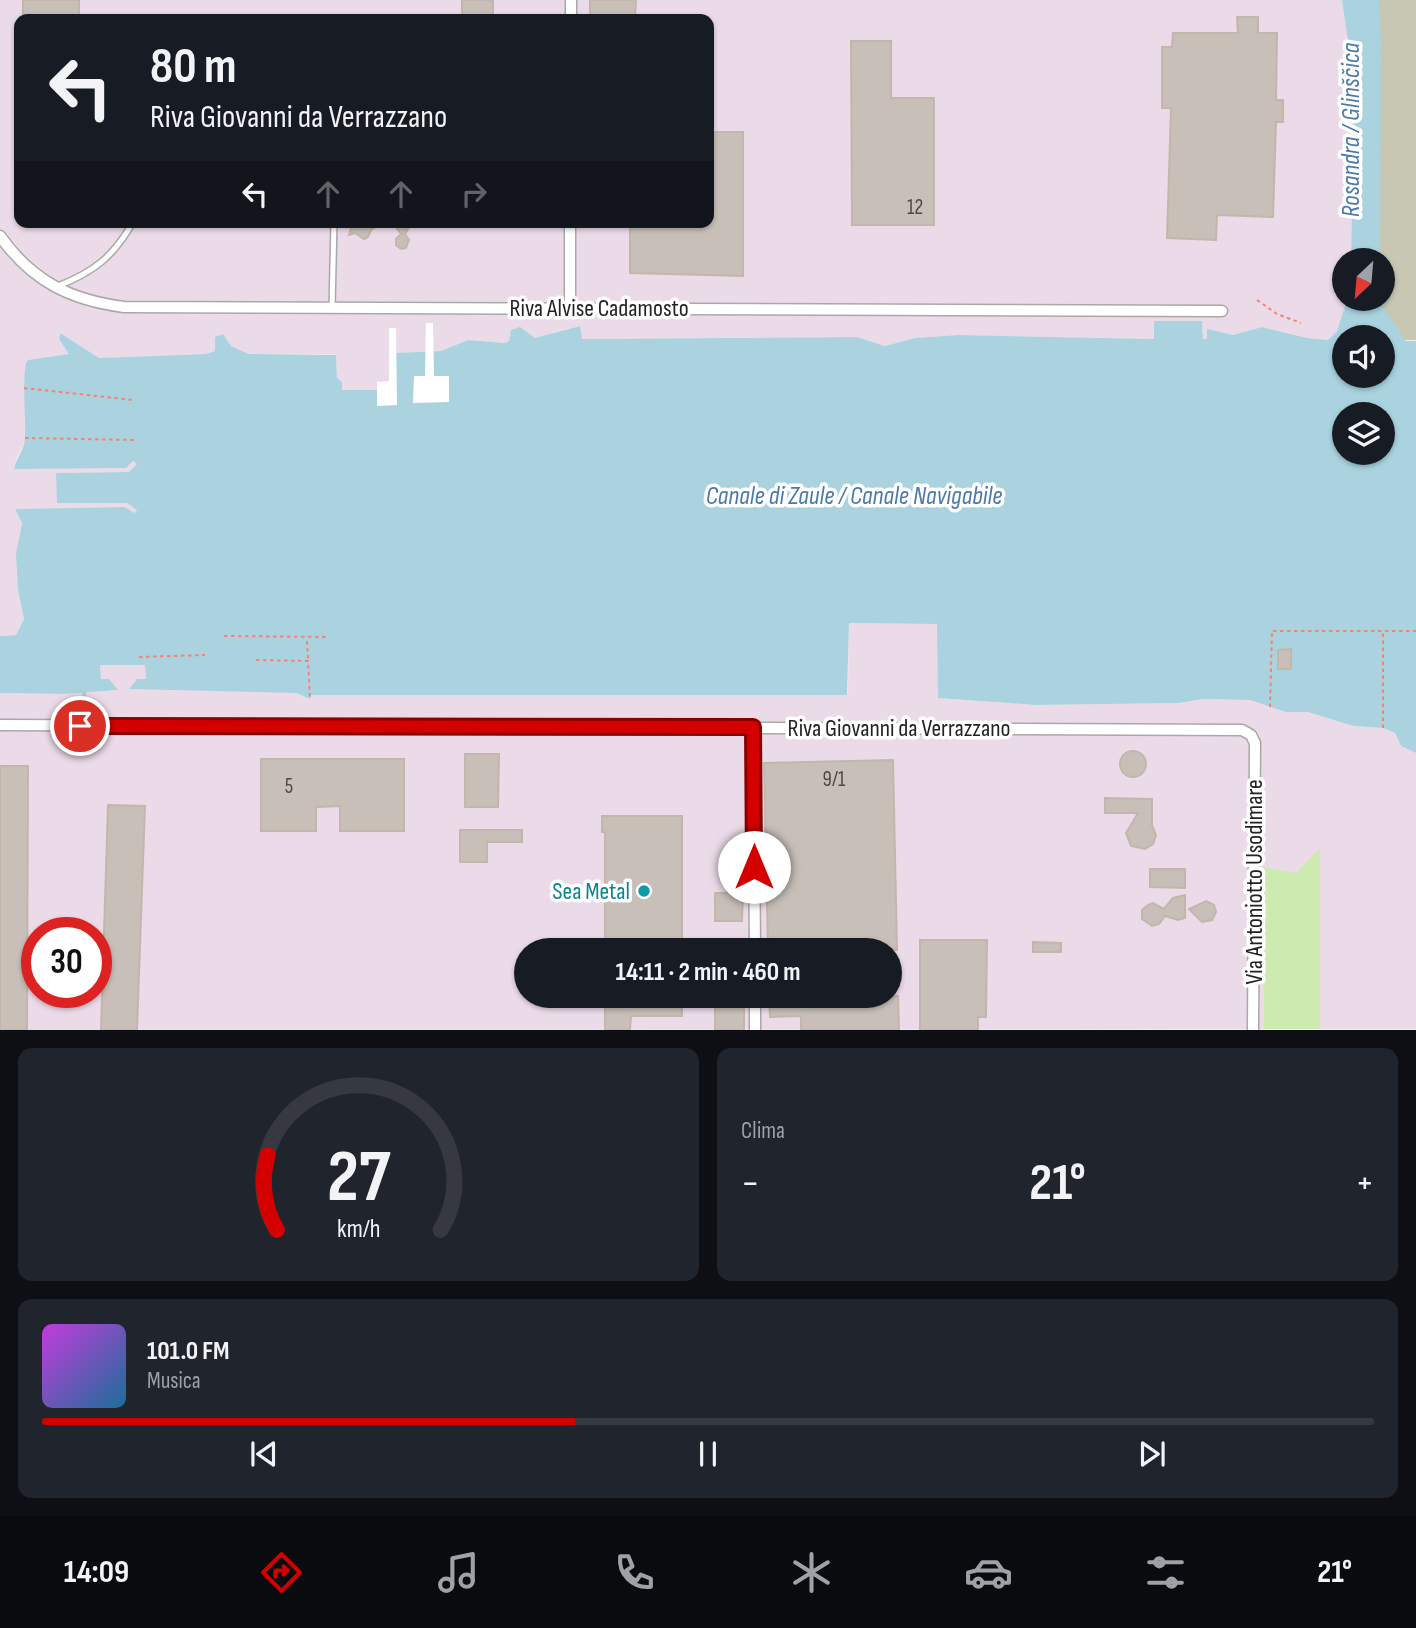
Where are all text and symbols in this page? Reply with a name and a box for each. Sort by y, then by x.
text: 80 m [150,38,237,97]
icon: left [35,42,126,133]
water label: Rosandra / Glinščica [1336,42,1367,217]
text: Riva Giovanni da Verrazzano [150,98,447,137]
icon: left [236,175,274,213]
icon: ahead [309,175,347,213]
icon: ahead [382,175,420,213]
icon: right [455,175,493,213]
house number: 12 [907,195,923,220]
north arrow [1332,248,1395,312]
map controls [1332,248,1395,465]
street label: Riva Alvise Cadamosto [509,294,689,323]
button: sound [1332,325,1395,388]
button: layers [1332,402,1395,465]
water label: Canale di Zaule / Canale Navigabile [706,481,1002,512]
pin [50,696,110,756]
icon: arrive [61,707,99,745]
street label: Riva Giovanni da Verrazzano [788,714,1010,743]
house number: 9/1 [823,767,846,792]
house number: 5 [285,774,293,799]
street label: Via Antoniotto Usodimare [1240,779,1269,985]
position arrow [717,830,791,904]
place label: Sea Metal [552,877,630,906]
marker: Sea Metal [636,883,652,899]
speed limit sign: 30 [21,917,112,1008]
text: 14:11 · 2 min · 460 m [616,957,800,988]
text: Clima [741,1117,785,1145]
text: 27 [327,1135,391,1223]
text: 21° [1029,1152,1086,1215]
text: − [741,1161,760,1206]
text: + [1355,1161,1374,1206]
text: km/h [337,1214,380,1245]
text: 101.0 FM [147,1336,229,1367]
text: Musica [147,1367,201,1395]
icon: previous [245,1435,283,1473]
icon: pause [689,1435,727,1473]
icon: next [1133,1435,1171,1473]
icon: directions [257,1548,306,1597]
icon: music [434,1548,483,1597]
icon: phone [610,1548,659,1597]
icon: climate [787,1548,836,1597]
icon: car [964,1548,1013,1597]
icon: filters [1141,1548,1190,1597]
text: 14:09 [64,1553,129,1592]
text: 21° [1317,1553,1352,1592]

